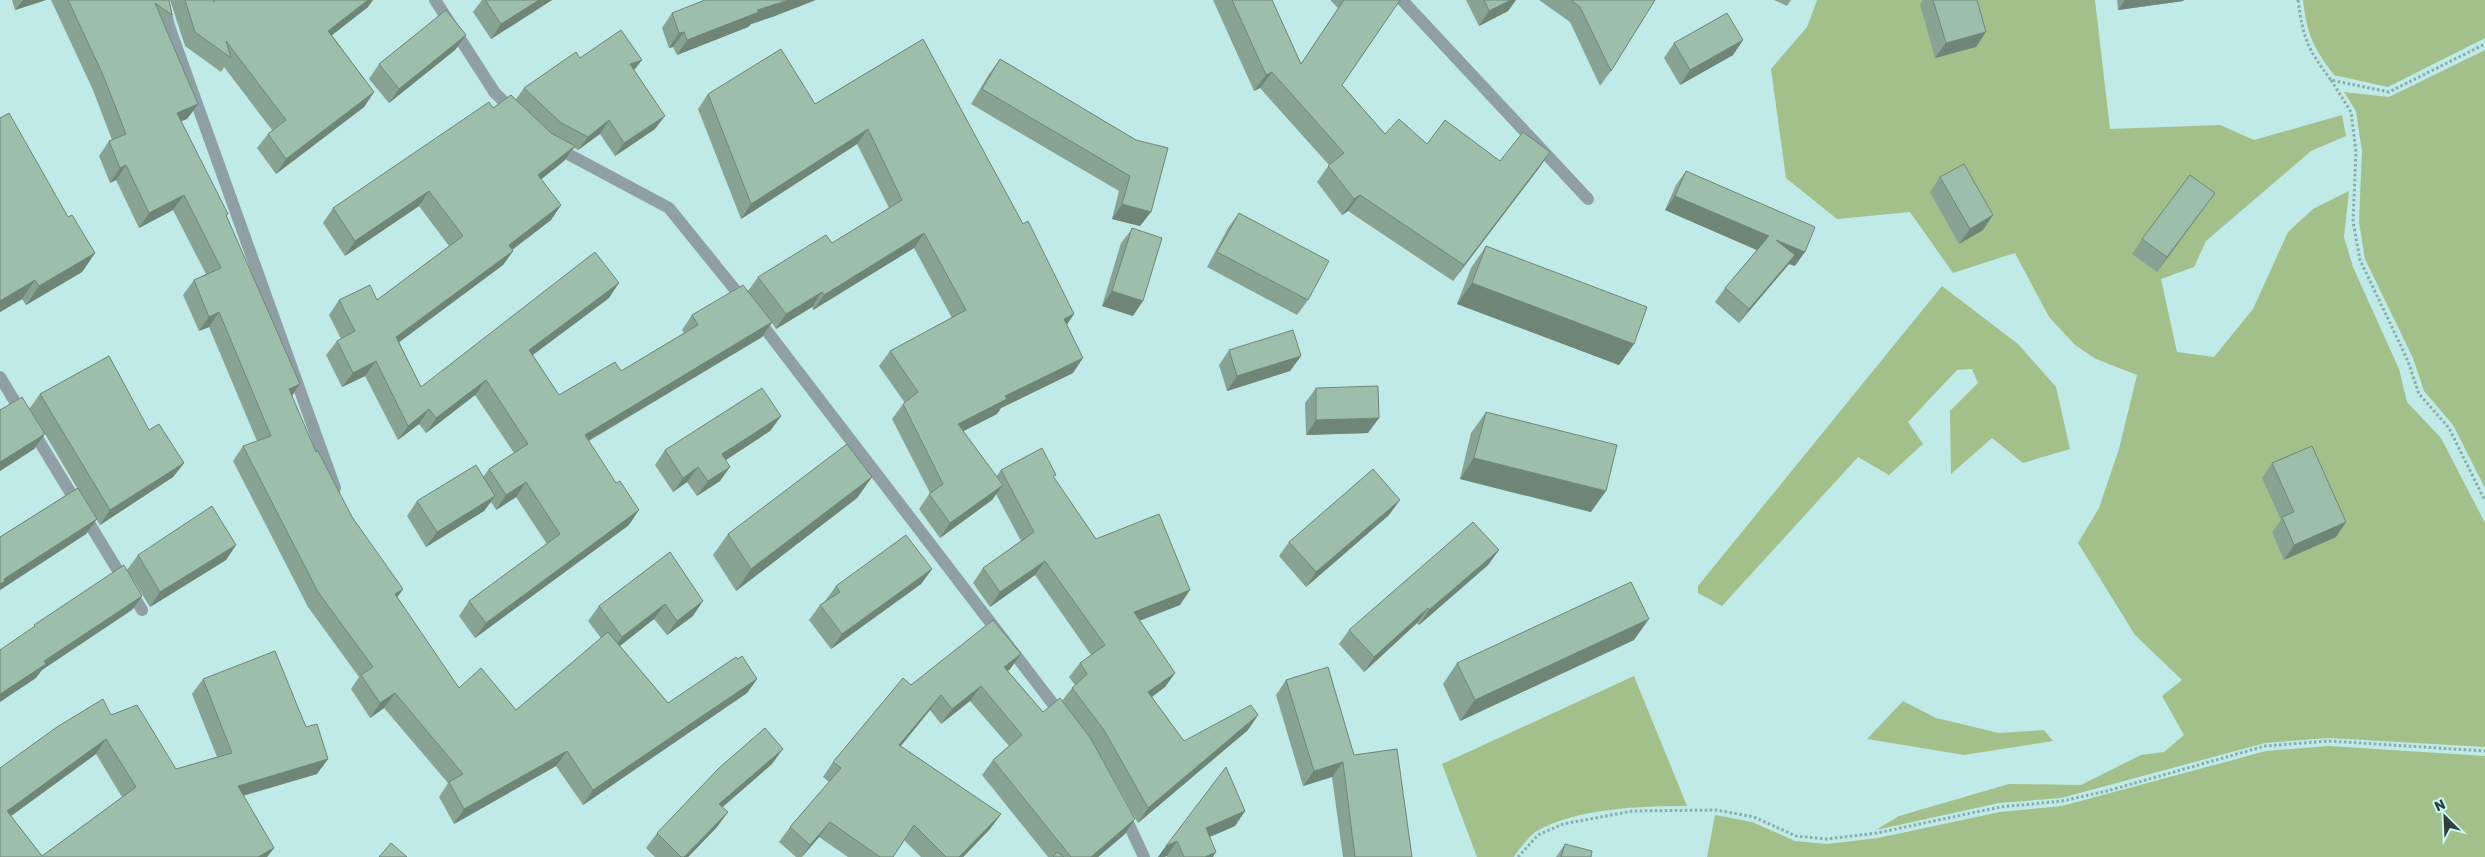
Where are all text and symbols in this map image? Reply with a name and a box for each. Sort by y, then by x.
north arrow [2420,792,2470,842]
text: N [2432,796,2448,815]

